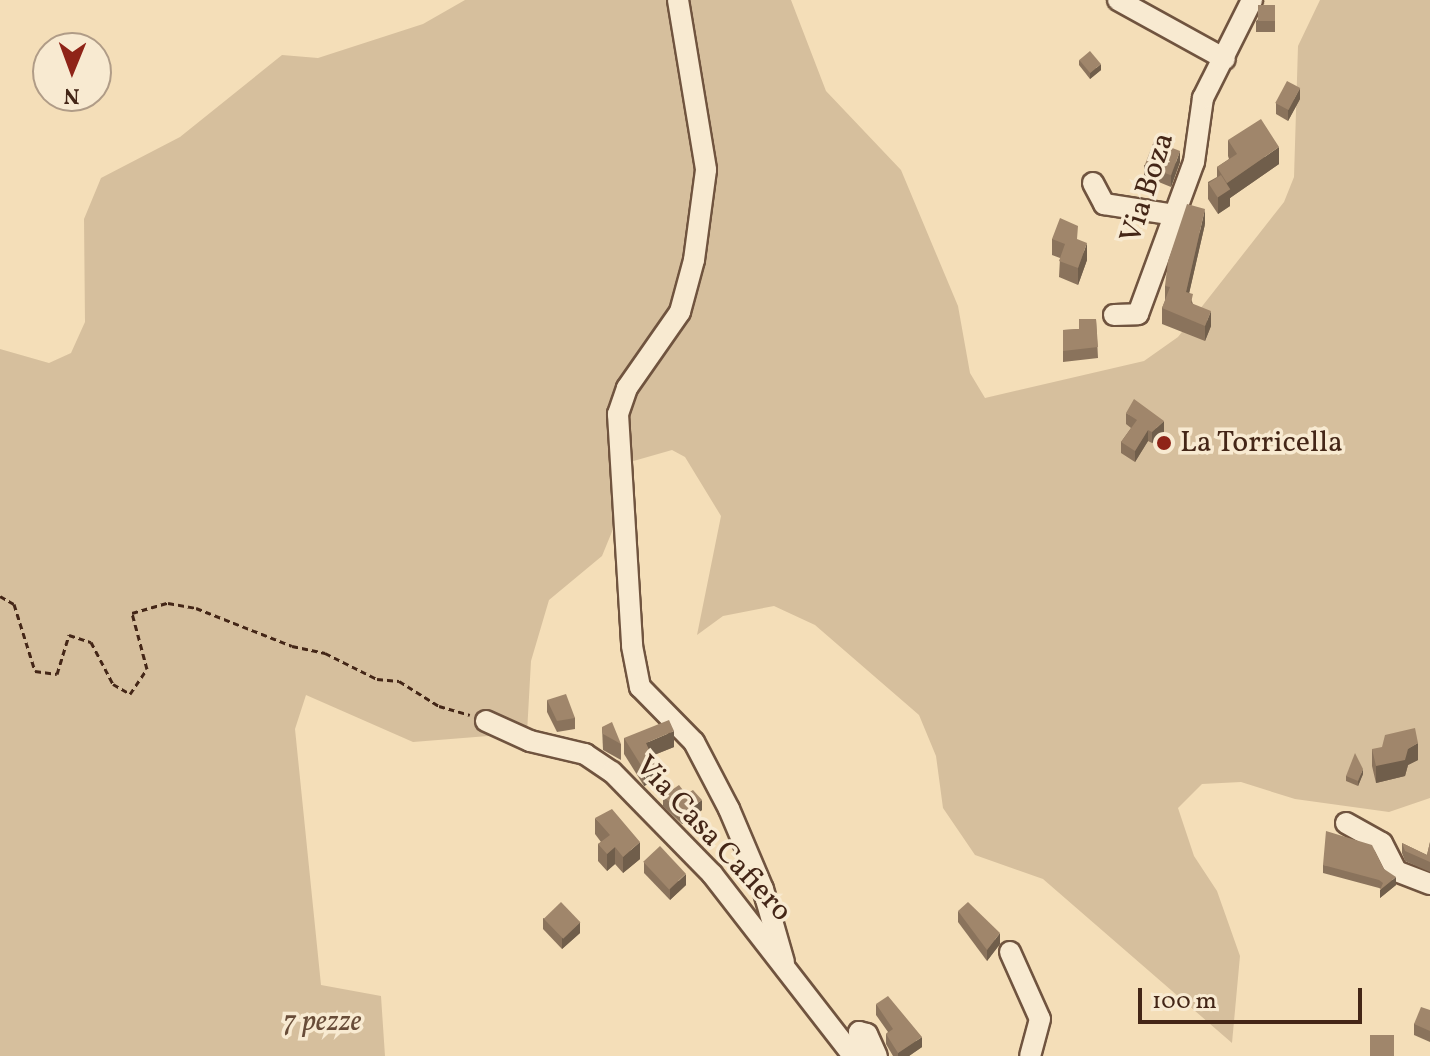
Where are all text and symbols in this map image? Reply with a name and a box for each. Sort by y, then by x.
north arrow [32,32,112,112]
text: N [63,79,80,110]
street label: Via Boza [1113,128,1183,248]
place label: La Torricella [1180,425,1344,461]
marker: La Torricella [1155,434,1173,452]
street label: Via Casa Cafiero [627,749,799,929]
scale bar [1142,972,1366,1022]
text: 100 m [1152,985,1217,1019]
park label: 7 pezze [282,1004,362,1040]

